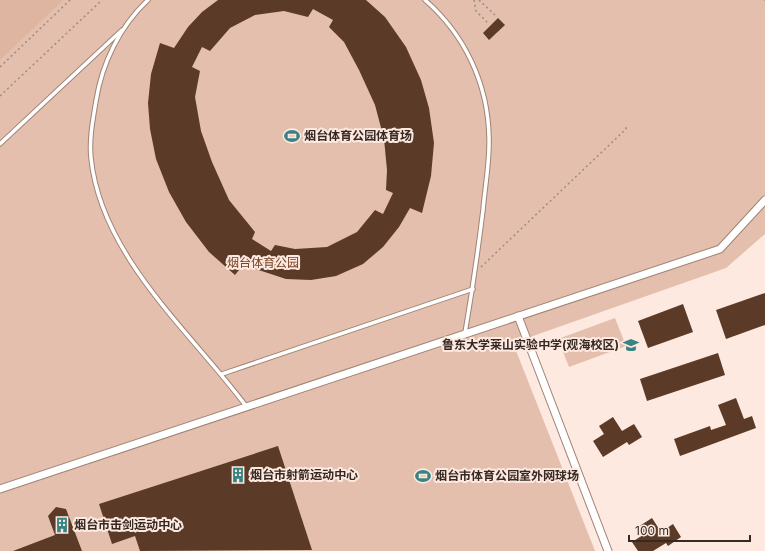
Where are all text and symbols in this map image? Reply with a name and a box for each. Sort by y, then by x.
sports icon: 烟台体育公园体育场 [283,127,301,145]
place label: 烟台体育公园体育场 [304,128,412,143]
park label: 烟台体育公园 [227,255,299,270]
school or university icon: 鲁东大学莱山实验中学(观海校区) [622,336,640,354]
place label: 鲁东大学莱山实验中学(观海校区) [442,337,619,352]
building icon: 烟台市射箭运动中心 [229,466,247,484]
place label: 烟台市射箭运动中心 [250,467,358,482]
sports icon: 烟台市体育公园室外网球场 [414,467,432,485]
place label: 烟台市体育公园室外网球场 [435,468,579,483]
building icon: 烟台市击剑运动中心 [53,516,71,534]
place label: 烟台市击剑运动中心 [74,517,182,532]
scale bar [629,517,750,543]
text: 100 m [635,523,669,538]

